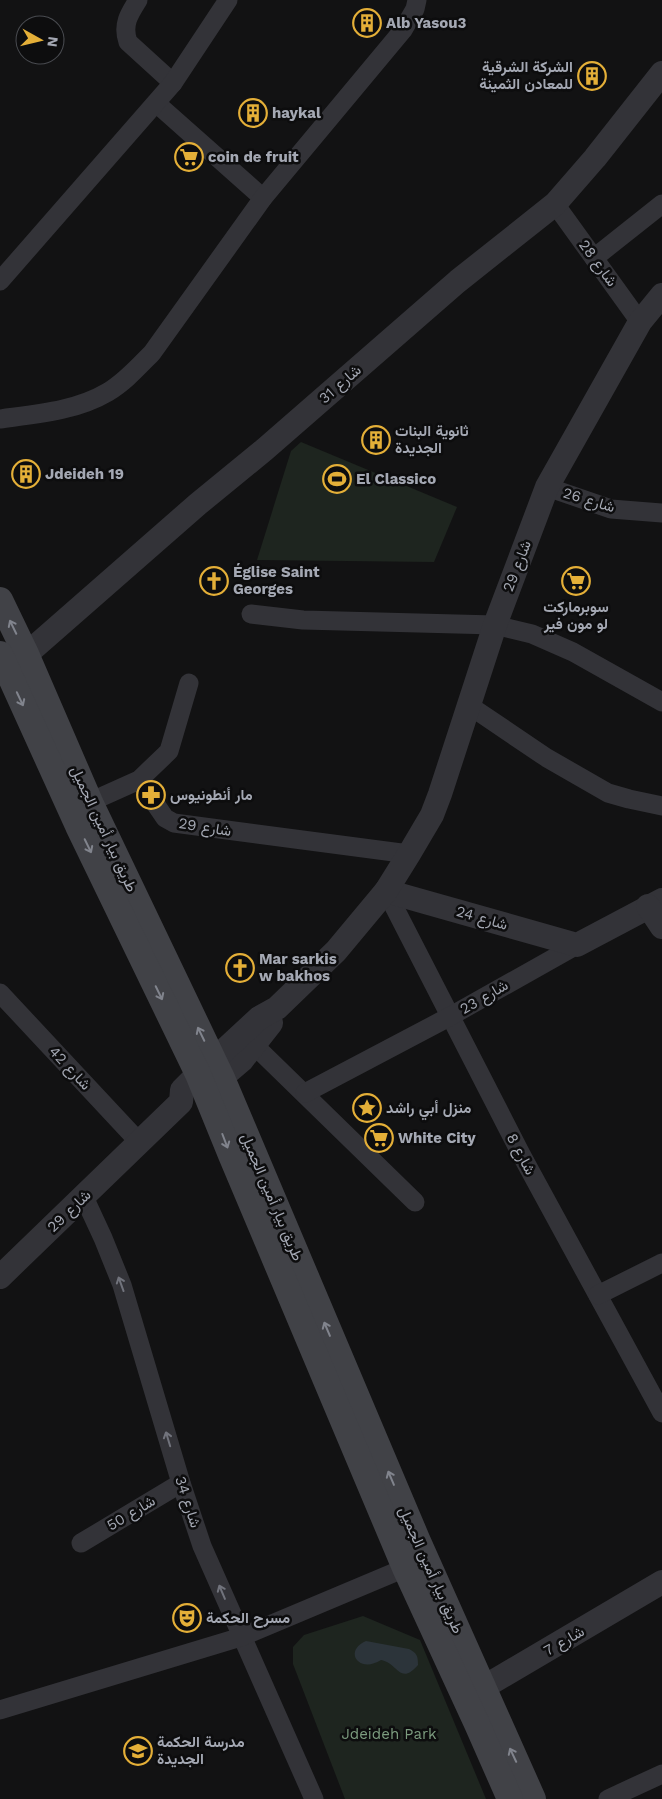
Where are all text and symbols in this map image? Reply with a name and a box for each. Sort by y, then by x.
building icon: Alb Yasou3 [352,8,382,38]
place label: Alb Yasou3 [386,14,467,32]
north arrow [15,15,65,65]
text: N [44,36,62,48]
place label: الشركة الشرقية للمعادن الثمينة [479,58,573,93]
building icon: الشركة الشرقية للمعادن الثمينة [577,61,607,91]
building icon: haykal [238,98,268,128]
place label: haykal [272,104,321,122]
supermarket icon: coin de fruit [174,142,204,172]
place label: coin de fruit [208,148,299,166]
street label: شارع 28 [573,236,621,291]
street label: شارع 31 [315,361,366,409]
place label: ثانوية البنات الجديدة [395,422,469,457]
building icon: ثانوية البنات الجديدة [361,425,391,455]
building icon: Jdeideh 19 [11,459,41,489]
sports icon: El Classico [322,464,352,494]
place label: Jdeideh 19 [45,465,124,483]
place label: El Classico [356,470,436,488]
street label: شارع 26 [560,484,617,518]
street label: شارع 29 [499,538,537,595]
place label: Église Saint Georges [233,563,320,598]
church icon: Église Saint Georges [199,566,229,596]
supermarket icon: سوبرماركت لو مون فير [561,566,591,596]
place label: سوبرماركت لو مون فير [543,598,609,633]
one-way arrow [7,620,17,635]
one-way arrow [15,691,25,706]
street label: طريق بيار أمين الجميل [66,763,141,895]
pharmacy icon: مار أنطونيوس [136,780,166,810]
place label: مار أنطونيوس [170,786,253,804]
street label: شارع 29 [177,814,233,842]
one-way arrow [84,838,93,853]
street label: شارع 24 [454,902,510,936]
place label: Mar sarkis w bakhos [259,950,337,985]
church icon: Mar sarkis w bakhos [225,953,255,983]
street label: شارع 23 [457,976,512,1020]
one-way arrow [154,985,164,1000]
one-way arrow [195,1027,205,1042]
street label: شارع 42 [44,1042,95,1095]
place icon: منزل أبي راشد [352,1093,382,1123]
place label: منزل أبي راشد [386,1099,471,1121]
supermarket icon: White City [364,1123,394,1153]
place label: White City [398,1129,476,1147]
street label: طريق بيار أمين الجميل [236,1130,307,1264]
street label: شارع 8 [501,1130,539,1179]
one-way arrow [221,1132,230,1148]
street label: شارع 29 [44,1186,96,1237]
one-way arrow [116,1277,125,1292]
one-way arrow [322,1321,331,1336]
one-way arrow [162,1432,172,1448]
one-way arrow [385,1471,395,1486]
street label: شارع 34 [169,1474,205,1531]
street label: شارع 50 [103,1491,160,1536]
street label: طريق بيار أمين الجميل [394,1504,467,1637]
one-way arrow [217,1585,226,1601]
theatre icon: مسرح الحكمة [172,1603,202,1633]
place label: مسرح الحكمة [206,1609,290,1628]
street label: شارع 7 [541,1622,589,1661]
park label: Jdeideh Park [341,1725,437,1743]
place label: مدرسة الحكمة الجديدة [157,1733,245,1768]
school or university icon: مدرسة الحكمة الجديدة [123,1736,153,1766]
one-way arrow [508,1748,518,1763]

